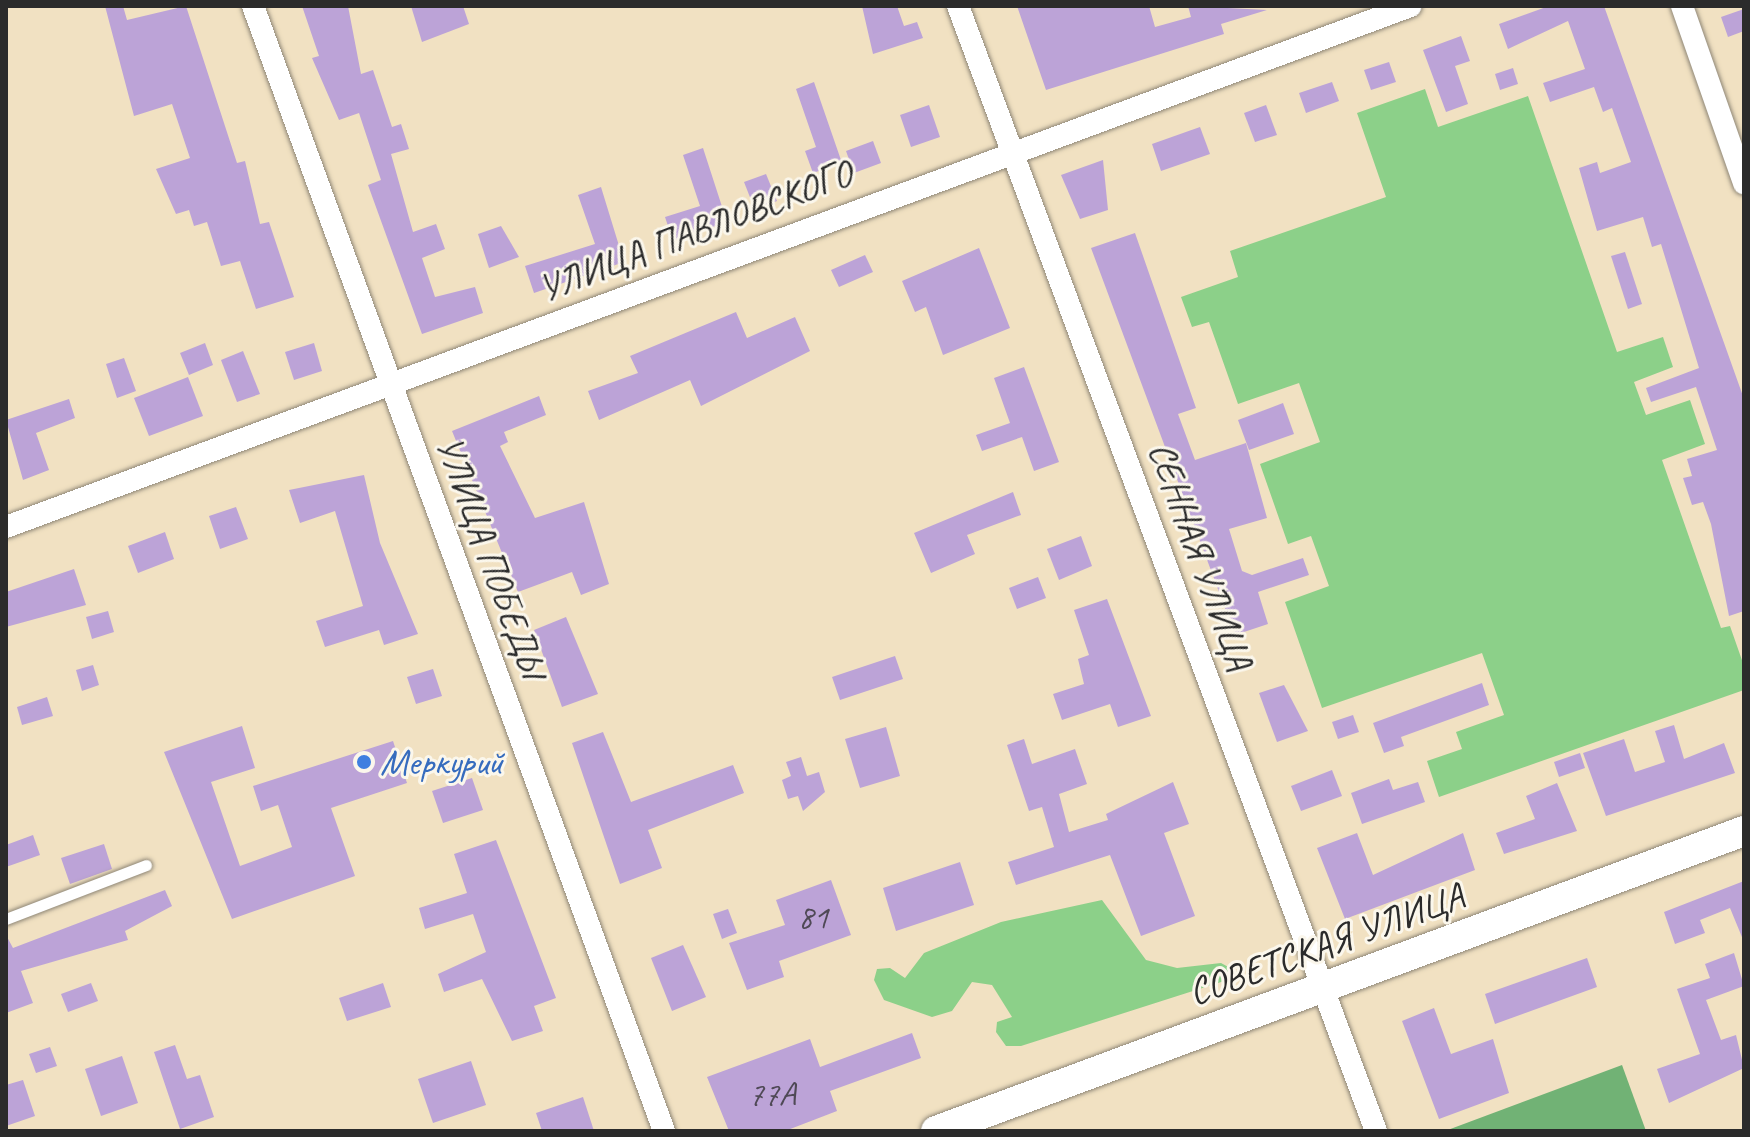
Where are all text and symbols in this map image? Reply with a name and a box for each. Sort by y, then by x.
street label: УЛИЦА ПАВЛОВСКОГО [532,150,858,312]
street label: УЛИЦА ПОБЕДЫ [426,429,556,685]
street label: СЕННАЯ УЛИЦА [1139,436,1263,676]
place label: Меркурий [380,739,503,785]
marker: Меркурий [355,753,373,771]
street label: СОВЕТСКАЯ УЛИЦА [1183,873,1469,1015]
house number: 81 [798,897,828,937]
house number: 77А [748,1074,796,1114]

